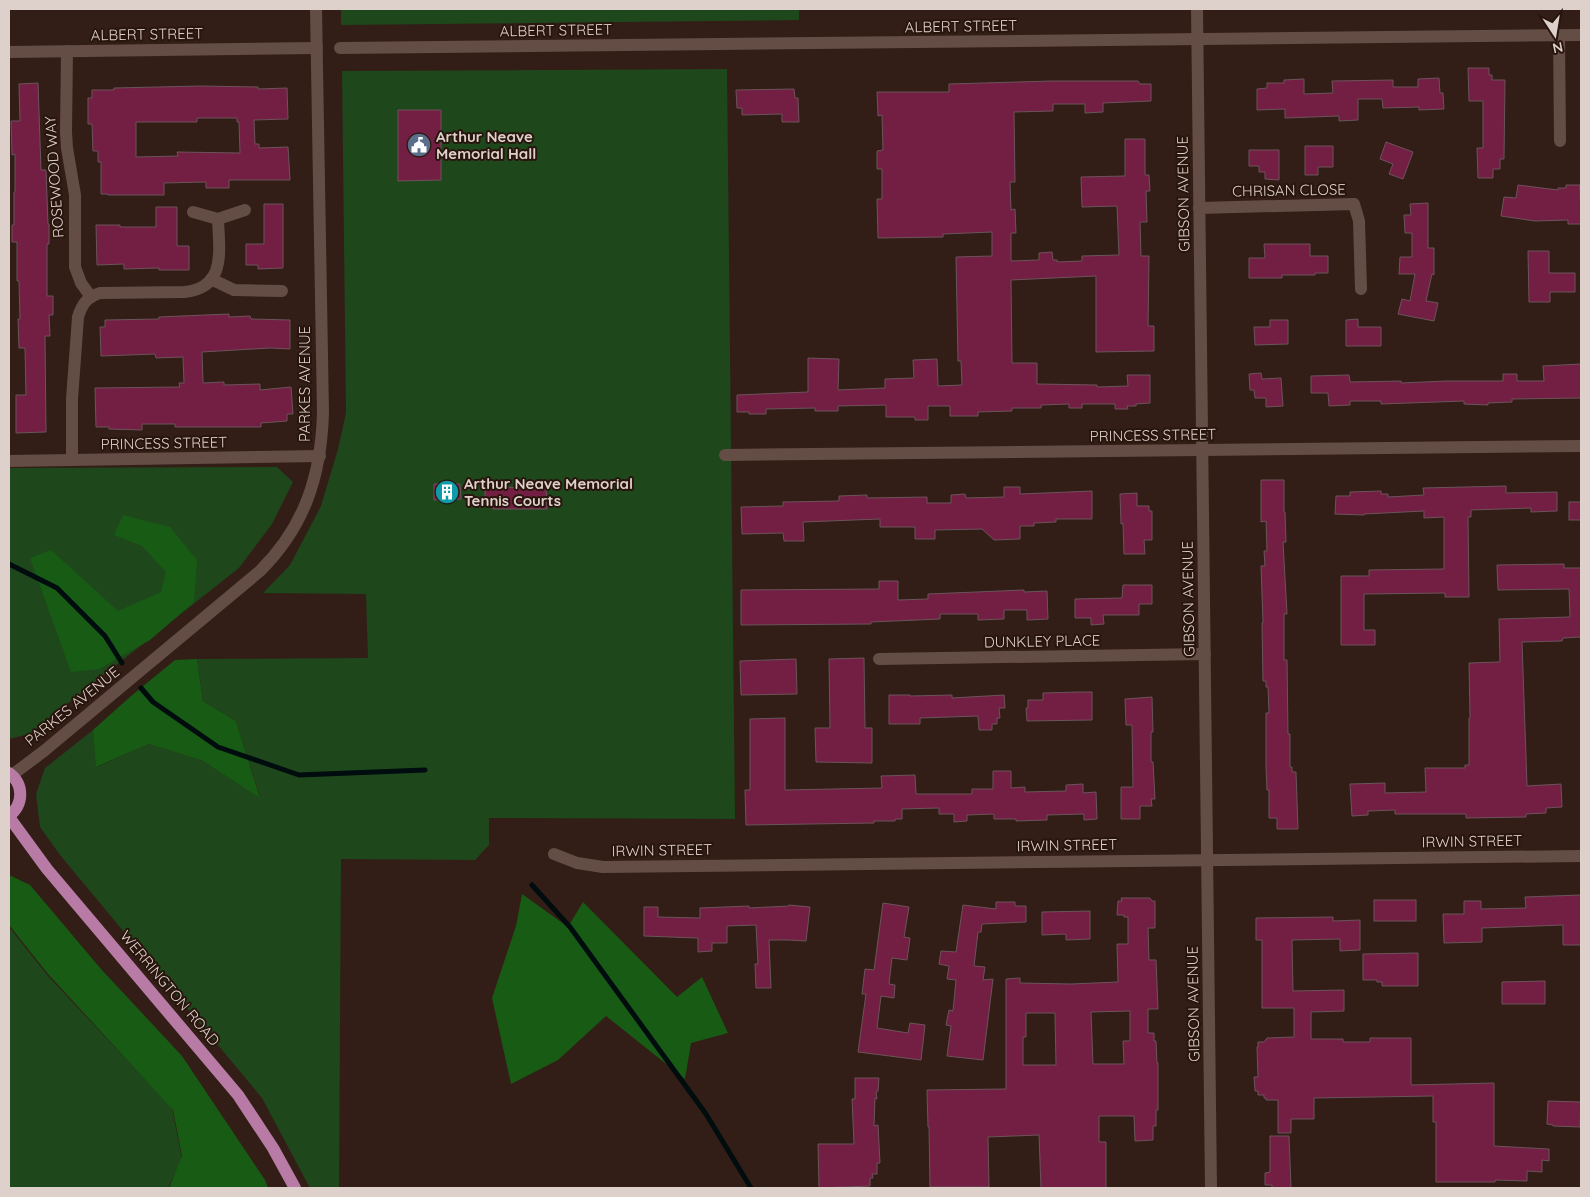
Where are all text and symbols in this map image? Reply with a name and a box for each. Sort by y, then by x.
north arrow [1530,10,1580,60]
street label: ALBERT STREET [905,16,1017,36]
street label: ALBERT STREET [500,20,612,40]
street label: ALBERT STREET [91,24,203,44]
text: N [1551,38,1565,58]
street label: ROSEWOOD WAY [40,115,68,239]
place label: Arthur Neave Memorial Hall [436,127,536,163]
public building icon: Arthur Neave Memorial Hall [406,132,432,158]
street label: GIBSON AVENUE [1172,136,1194,252]
street label: CHRISAN CLOSE [1232,180,1346,200]
street label: PARKES AVENUE [295,326,314,442]
street label: PRINCESS STREET [1090,424,1216,446]
street label: PRINCESS STREET [101,432,227,454]
place label: Arthur Neave Memorial Tennis Courts [464,474,633,510]
building icon: Arthur Neave Memorial Tennis Courts [434,479,460,505]
street label: GIBSON AVENUE [1177,541,1199,657]
street label: DUNKLEY PLACE [984,630,1100,652]
street label: PARKES AVENUE [21,662,123,750]
street label: IRWIN STREET [1421,831,1523,851]
street label: IRWIN STREET [1016,835,1118,855]
street label: IRWIN STREET [611,840,713,860]
street label: WERRINGTON ROAD [116,926,224,1050]
street label: GIBSON AVENUE [1182,946,1204,1062]

